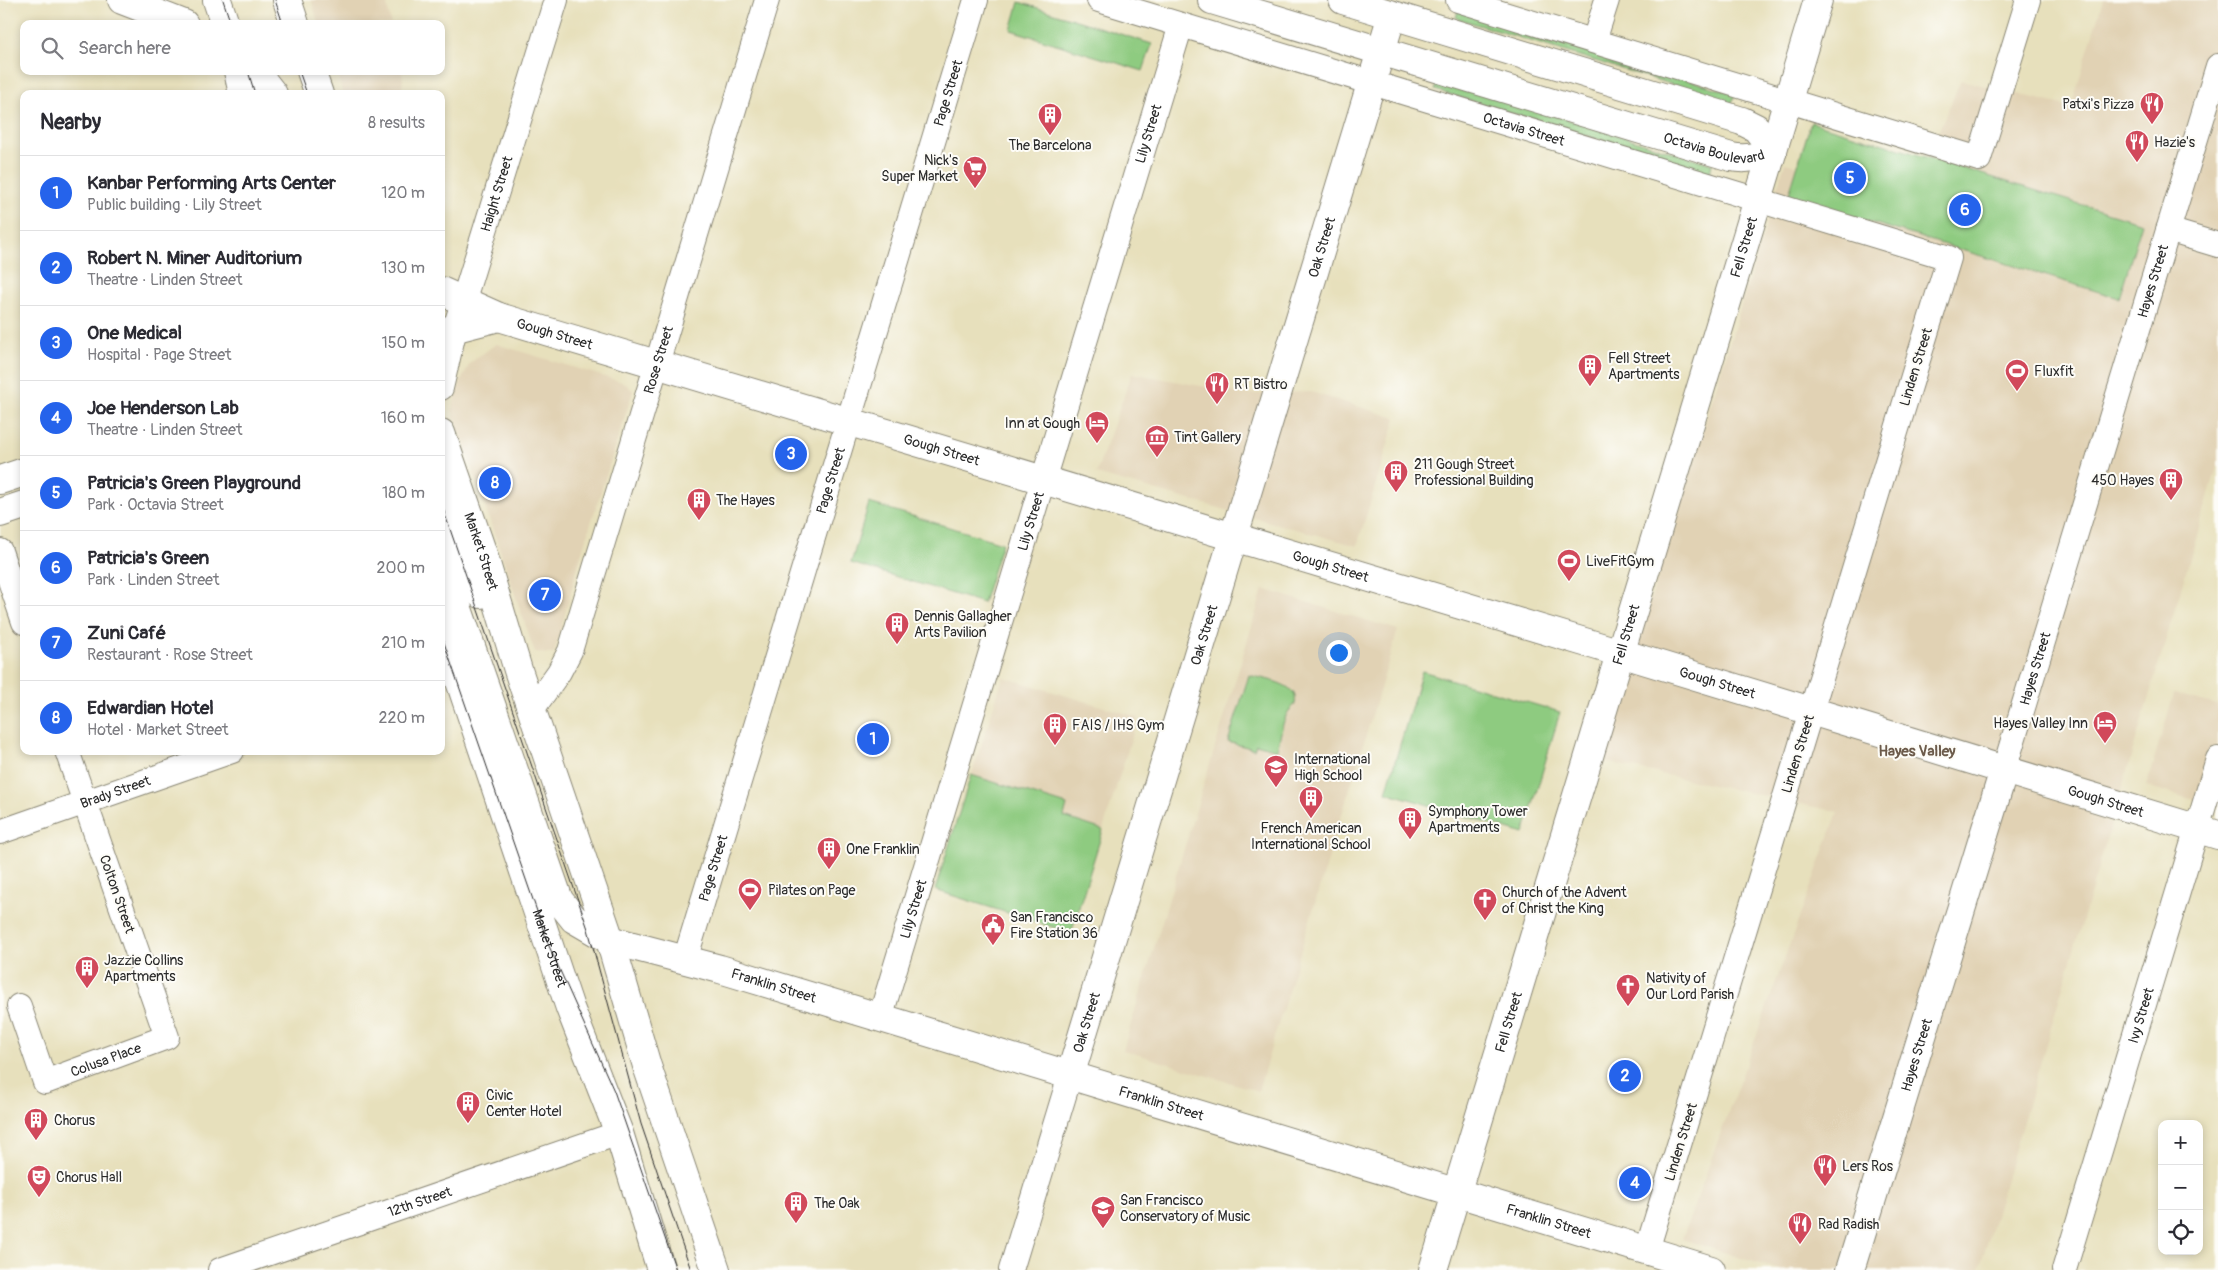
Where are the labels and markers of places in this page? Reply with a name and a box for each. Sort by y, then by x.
restaurant icon: Patxi's Pizza [2139,91,2165,125]
place label: Patxi's Pizza [2062,96,2134,113]
building icon: The Barcelona [1037,102,1063,136]
restaurant icon: Hazie's [2124,129,2150,163]
place label: Hazie's [2154,134,2196,151]
place label: The Barcelona [1009,137,1091,154]
place label: Nick's Super Market [881,152,959,185]
supermarket icon: Nick's Super Market [962,155,988,189]
pin: 5 [1834,159,1866,197]
pin: 6 [1949,191,1981,229]
place label: Fell Street Apartments [1608,350,1680,383]
building icon: Fell Street Apartments [1577,353,1603,387]
sports icon: Fluxfit [2004,358,2030,392]
place label: Fluxfit [2034,363,2074,380]
restaurant icon: RT Bistro [1204,371,1230,405]
place label: RT Bistro [1234,376,1288,393]
hotel icon: Inn at Gough [1084,410,1110,444]
place label: Inn at Gough [1005,415,1080,432]
museum icon: Tint Gallery [1144,424,1170,458]
place label: Tint Gallery [1174,429,1241,446]
pin: 3 [775,435,807,473]
place label: 211 Gough Street Professional Building [1414,456,1534,489]
building icon: 211 Gough Street Professional Building [1383,459,1409,493]
pin: 8 [479,464,511,502]
building icon: 450 Hayes [2158,467,2184,501]
place label: 450 Hayes [2091,472,2155,489]
building icon: The Hayes [686,487,712,521]
place label: The Hayes [716,492,775,509]
sports icon: LiveFitGym [1556,548,1582,582]
place label: LiveFitGym [1586,553,1654,570]
pin: 7 [529,576,561,614]
place label: Dennis Gallagher Arts Pavilion [914,608,1012,641]
building icon: Dennis Gallagher Arts Pavilion [884,611,910,645]
hotel icon: Hayes Valley Inn [2092,710,2118,744]
building icon: FAIS / IHS Gym [1042,712,1068,746]
place label: Hayes Valley Inn [1993,715,2088,732]
place label: FAIS / IHS Gym [1072,717,1164,734]
pin: 1 [857,720,889,758]
place label: International High School [1294,751,1371,784]
school or university icon: International High School [1263,754,1289,788]
building icon: French American International School [1298,785,1324,819]
place label: Symphony Tower Apartments [1428,803,1528,836]
building icon: Symphony Tower Apartments [1397,806,1423,840]
place label: French American International School [1251,820,1371,853]
building icon: One Franklin [816,836,842,870]
place label: One Franklin [846,841,920,858]
sports icon: Pilates on Page [737,877,763,911]
place label: Pilates on Page [768,882,856,899]
place label: Church of the Advent of Christ the King [1502,884,1627,917]
church icon: Church of the Advent of Christ the King [1472,887,1498,921]
place label: San Francisco Fire Station 36 [1010,909,1098,942]
public building icon: San Francisco Fire Station 36 [980,912,1006,946]
place label: Jazzie Collins Apartments [104,952,184,985]
building icon: Jazzie Collins Apartments [74,955,100,989]
place label: Nativity of Our Lord Parish [1646,970,1734,1003]
church icon: Nativity of Our Lord Parish [1615,973,1641,1007]
pin: 2 [1609,1057,1641,1095]
place label: Civic Center Hotel [486,1087,562,1120]
building icon: Civic Center Hotel [455,1090,481,1124]
building icon: Chorus [23,1107,49,1141]
place label: Chorus [54,1112,96,1129]
restaurant icon: Lers Ros [1812,1153,1838,1187]
place label: Lers Ros [1842,1158,1894,1175]
theatre icon: Chorus Hall [26,1164,52,1198]
pin: 4 [1619,1164,1651,1202]
place label: Chorus Hall [56,1169,122,1186]
building icon: The Oak [783,1190,809,1224]
place label: San Francisco Conservatory of Music [1120,1192,1251,1225]
place label: The Oak [814,1195,860,1212]
school or university icon: San Francisco Conservatory of Music [1090,1195,1116,1229]
restaurant icon: Rad Radish [1787,1211,1813,1245]
place label: Rad Radish [1818,1216,1879,1233]

